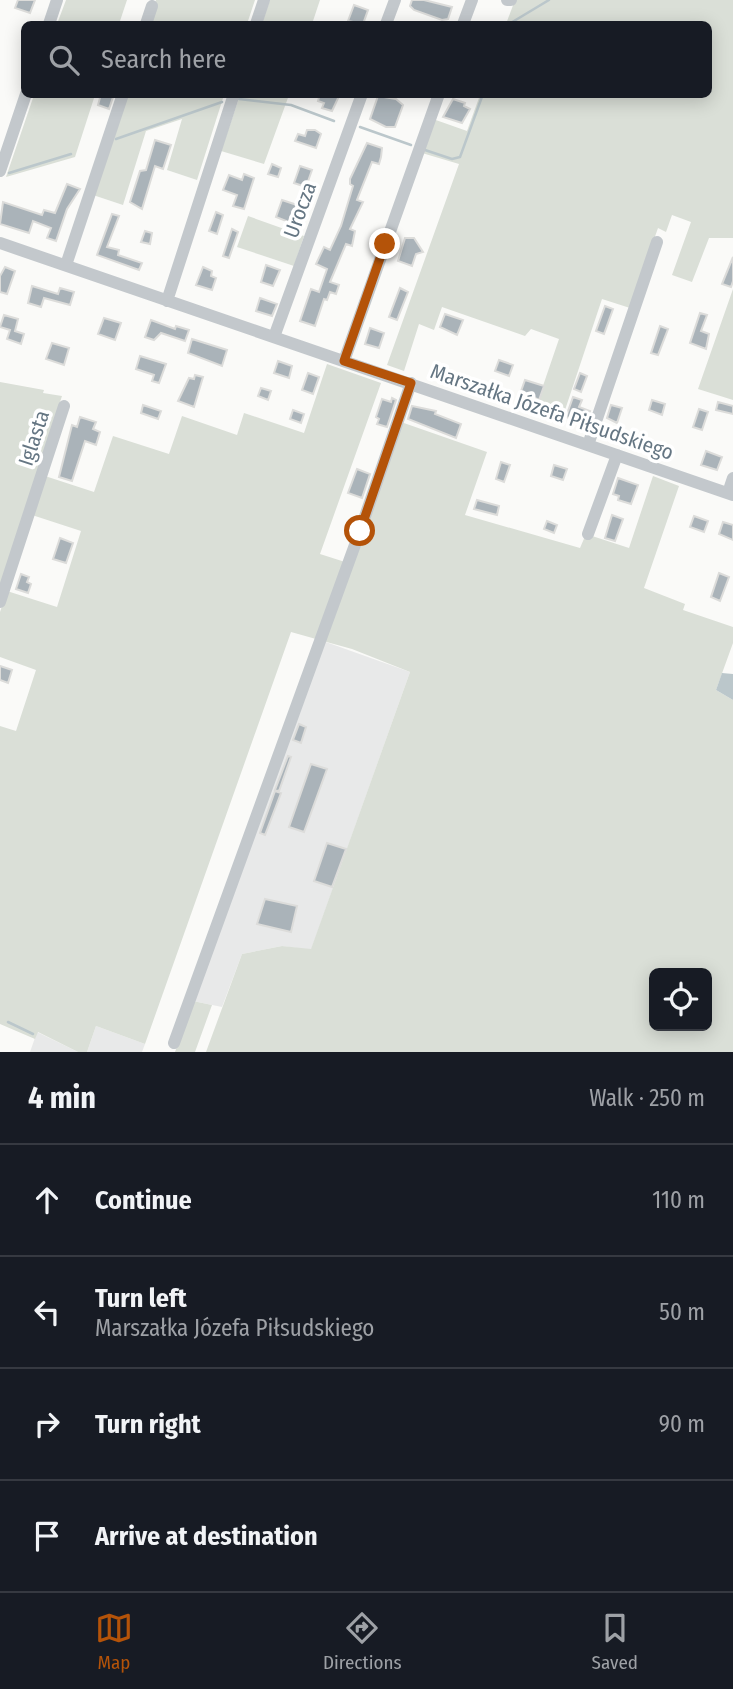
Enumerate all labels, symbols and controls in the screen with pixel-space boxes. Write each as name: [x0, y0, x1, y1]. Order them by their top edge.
search box: [21, 21, 712, 98]
icon: search: [45, 41, 83, 79]
text: Search here: [101, 44, 226, 75]
street label: Urocza: [278, 179, 322, 241]
route end: [369, 228, 400, 259]
street label: Marszałka Józefa Piłsudskiego: [427, 358, 677, 466]
street label: Iglasta: [13, 407, 55, 469]
route start: [344, 515, 375, 546]
map controls: [649, 968, 712, 1031]
button: locate: [649, 968, 712, 1031]
text: 4 min: [28, 1080, 96, 1116]
text: Walk · 250 m: [589, 1084, 705, 1112]
icon: ahead: [28, 1181, 66, 1219]
text: Continue: [95, 1185, 192, 1216]
text: 110 m: [652, 1186, 705, 1214]
text: Turn left: [95, 1283, 187, 1314]
icon: left: [28, 1293, 66, 1331]
text: 50 m: [659, 1298, 705, 1326]
text: Marszałka Józefa Piłsudskiego: [95, 1314, 374, 1342]
icon: right: [28, 1405, 66, 1443]
text: Turn right: [95, 1409, 201, 1440]
text: 90 m: [659, 1410, 705, 1438]
icon: arrive: [28, 1517, 66, 1555]
text: Arrive at destination: [95, 1521, 318, 1552]
tab: Map: [95, 1609, 133, 1674]
tab: Directions: [323, 1609, 402, 1674]
tab: Saved: [592, 1609, 638, 1674]

